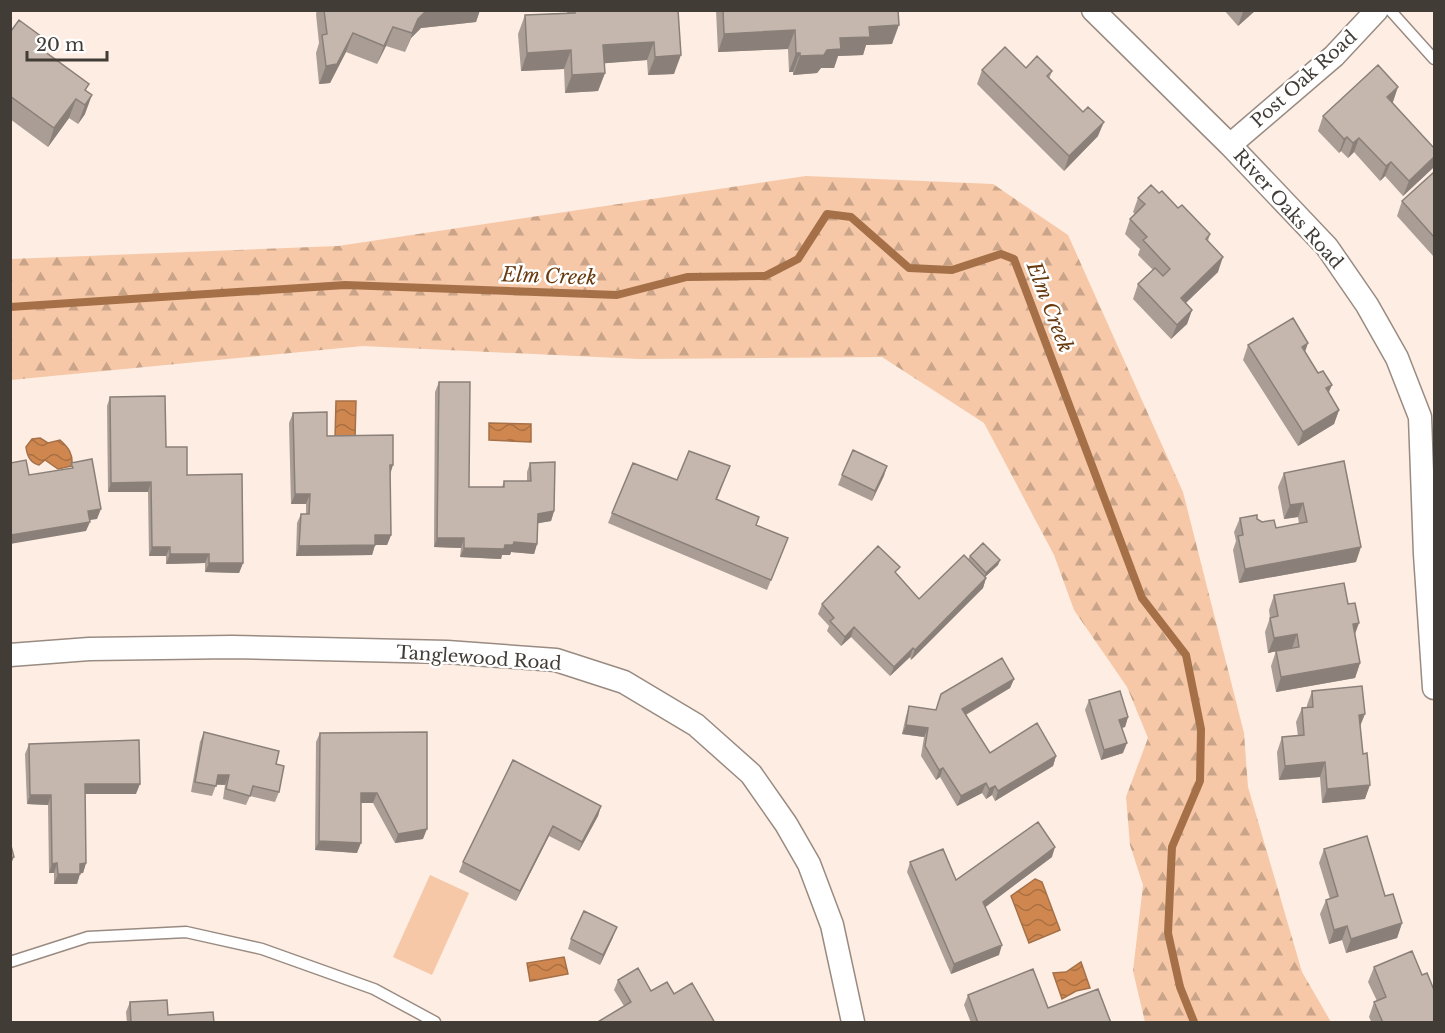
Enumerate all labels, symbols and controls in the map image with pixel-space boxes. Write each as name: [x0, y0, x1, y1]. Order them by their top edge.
scale bar: [27, 24, 106, 62]
street label: Post Oak Road: [1247, 26, 1361, 132]
text: 20 m: [36, 34, 84, 56]
street label: River Oaks Road: [1228, 145, 1348, 273]
water label: Elm Creek: [1021, 257, 1078, 356]
water label: Elm Creek: [500, 262, 597, 290]
street label: Tanglewood Road: [396, 641, 562, 675]

